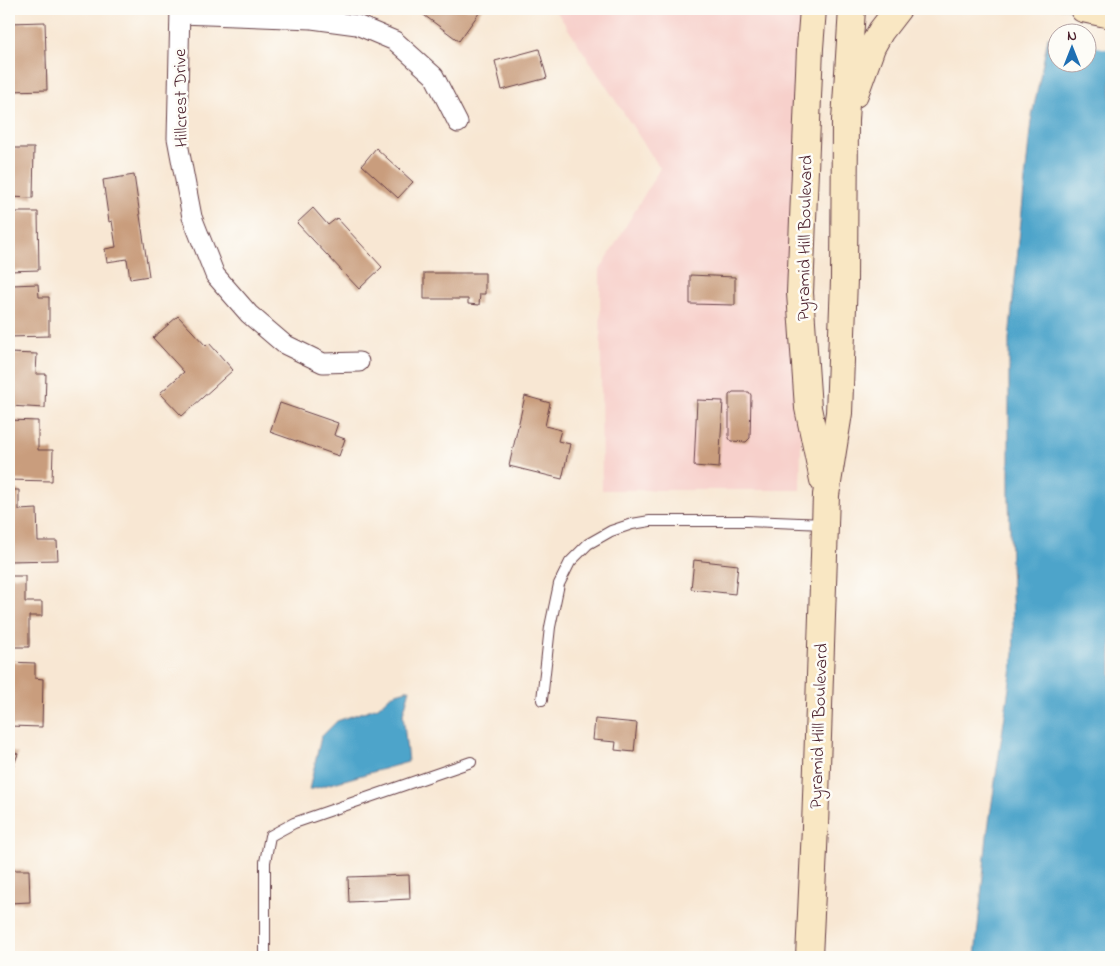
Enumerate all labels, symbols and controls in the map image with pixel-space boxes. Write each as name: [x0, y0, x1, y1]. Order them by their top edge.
north arrow: [1048, 22, 1098, 72]
text: N: [1067, 26, 1077, 47]
street label: Hillcrest Drive: [168, 47, 196, 148]
street label: Pyramid Hill Boulevard: [792, 155, 820, 321]
street label: Pyramid Hill Boulevard: [804, 643, 836, 809]

